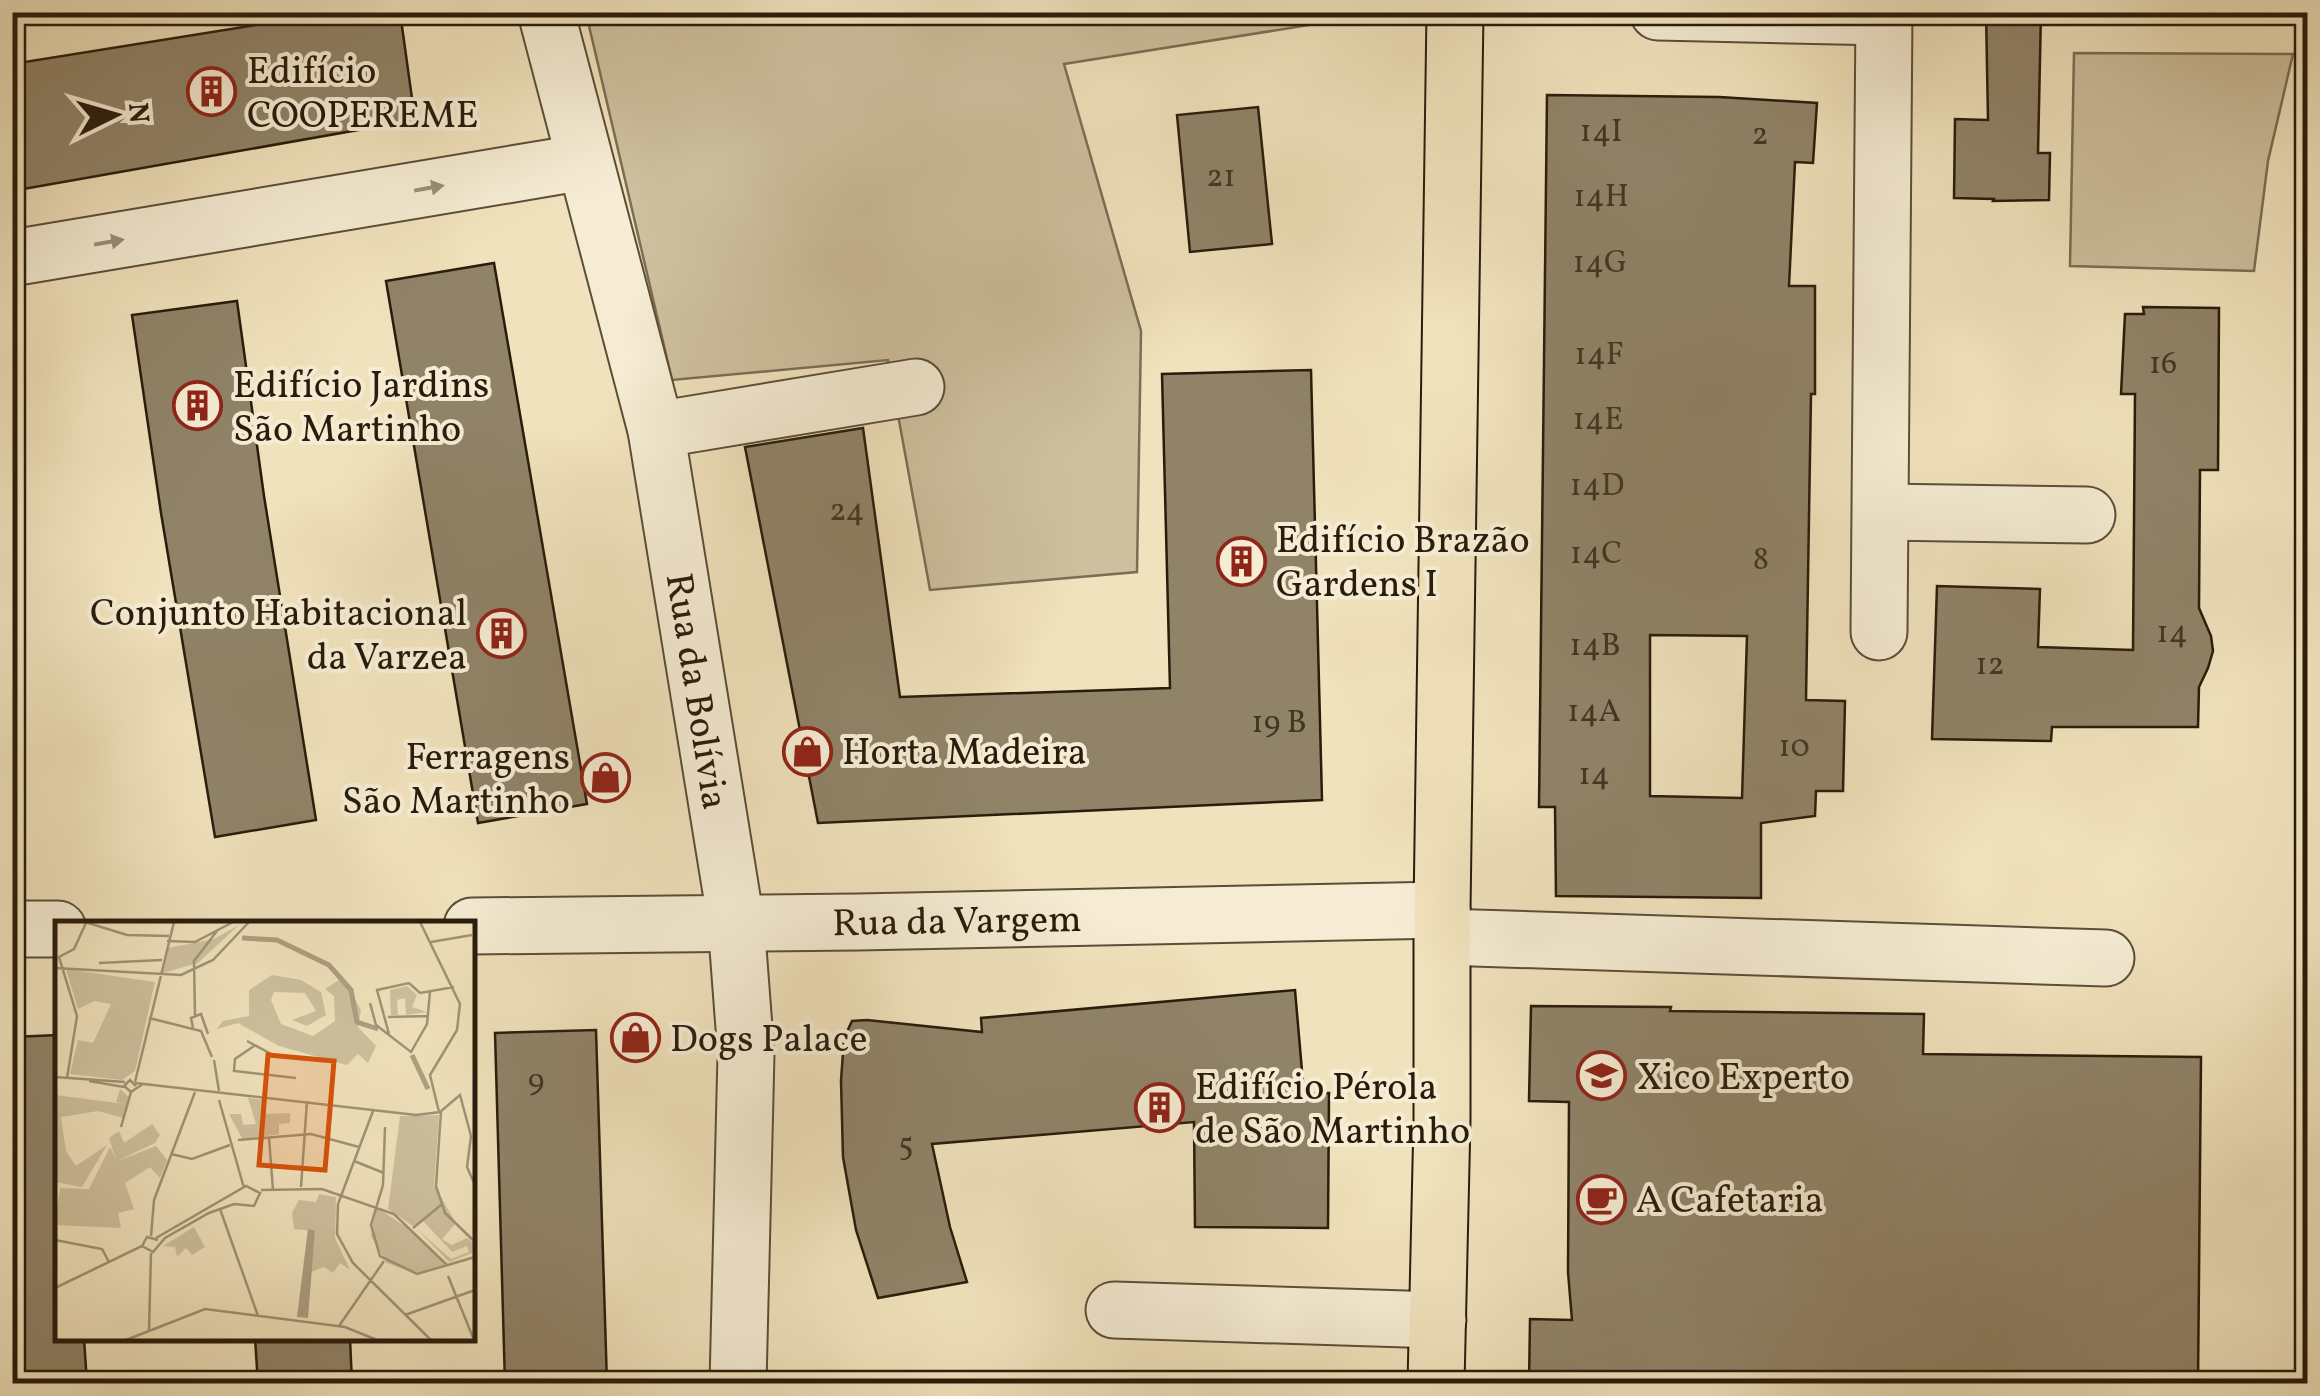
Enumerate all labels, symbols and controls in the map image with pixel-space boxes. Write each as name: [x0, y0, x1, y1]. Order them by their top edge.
place label: Edifício COOPEREME: [247, 47, 479, 144]
north arrow: [65, 65, 165, 165]
building icon: Edifício COOPEREME: [186, 66, 238, 118]
text: N: [117, 101, 158, 125]
house number: 14I: [1580, 111, 1622, 155]
house number: 2: [1751, 114, 1769, 158]
house number: 21: [1206, 156, 1236, 200]
house number: 14H: [1573, 176, 1629, 220]
one-way arrow: [414, 180, 445, 195]
one-way arrow: [93, 234, 125, 249]
house number: 14G: [1573, 242, 1627, 286]
house number: 14F: [1574, 334, 1624, 378]
house number: 16: [2149, 343, 2177, 387]
place label: Edifício Jardins São Martinho: [233, 361, 489, 458]
building icon: Edifício Jardins São Martinho: [172, 380, 224, 432]
house number: 14E: [1573, 399, 1623, 443]
house number: 14D: [1570, 465, 1624, 509]
house number: 24: [829, 490, 865, 534]
place label: Edifício Brazão Gardens I: [1276, 516, 1530, 613]
house number: 14C: [1570, 533, 1622, 577]
building icon: Edifício Brazão Gardens I: [1215, 535, 1267, 587]
house number: 8: [1753, 539, 1769, 583]
street label: Rua da Bolívia: [650, 570, 739, 814]
place label: Conjunto Habitacional da Varzea: [90, 589, 467, 686]
building icon: Conjunto Habitacional da Varzea: [476, 608, 528, 660]
house number: 14: [2156, 612, 2188, 656]
house number: 14B: [1569, 625, 1621, 669]
house number: 12: [1975, 644, 2005, 688]
house number: 14A: [1567, 691, 1621, 735]
house number: 19 B: [1251, 702, 1307, 746]
shop icon: Horta Madeira: [781, 725, 833, 777]
house number: 10: [1778, 726, 1810, 770]
place label: Horta Madeira: [842, 728, 1087, 781]
place label: Ferragens São Martinho: [342, 733, 570, 830]
shop icon: Ferragens São Martinho: [579, 752, 631, 804]
house number: 14: [1578, 754, 1610, 798]
street label: Rua da Vargem: [832, 895, 1082, 952]
inset map: [55, 921, 475, 1341]
shop icon: Dogs Palace: [609, 1012, 661, 1064]
place label: Dogs Palace: [670, 1015, 868, 1068]
school or university icon: Xico Experto: [1576, 1050, 1628, 1102]
place label: Xico Experto: [1637, 1053, 1850, 1106]
house number: 9: [528, 1060, 544, 1104]
place label: Edifício Pérola de São Martinho: [1195, 1063, 1470, 1160]
building icon: Edifício Pérola de São Martinho: [1134, 1082, 1186, 1134]
house number: 5: [898, 1125, 914, 1169]
cafe icon: A Cafetaria: [1575, 1173, 1627, 1225]
place label: A Cafetaria: [1636, 1176, 1824, 1229]

